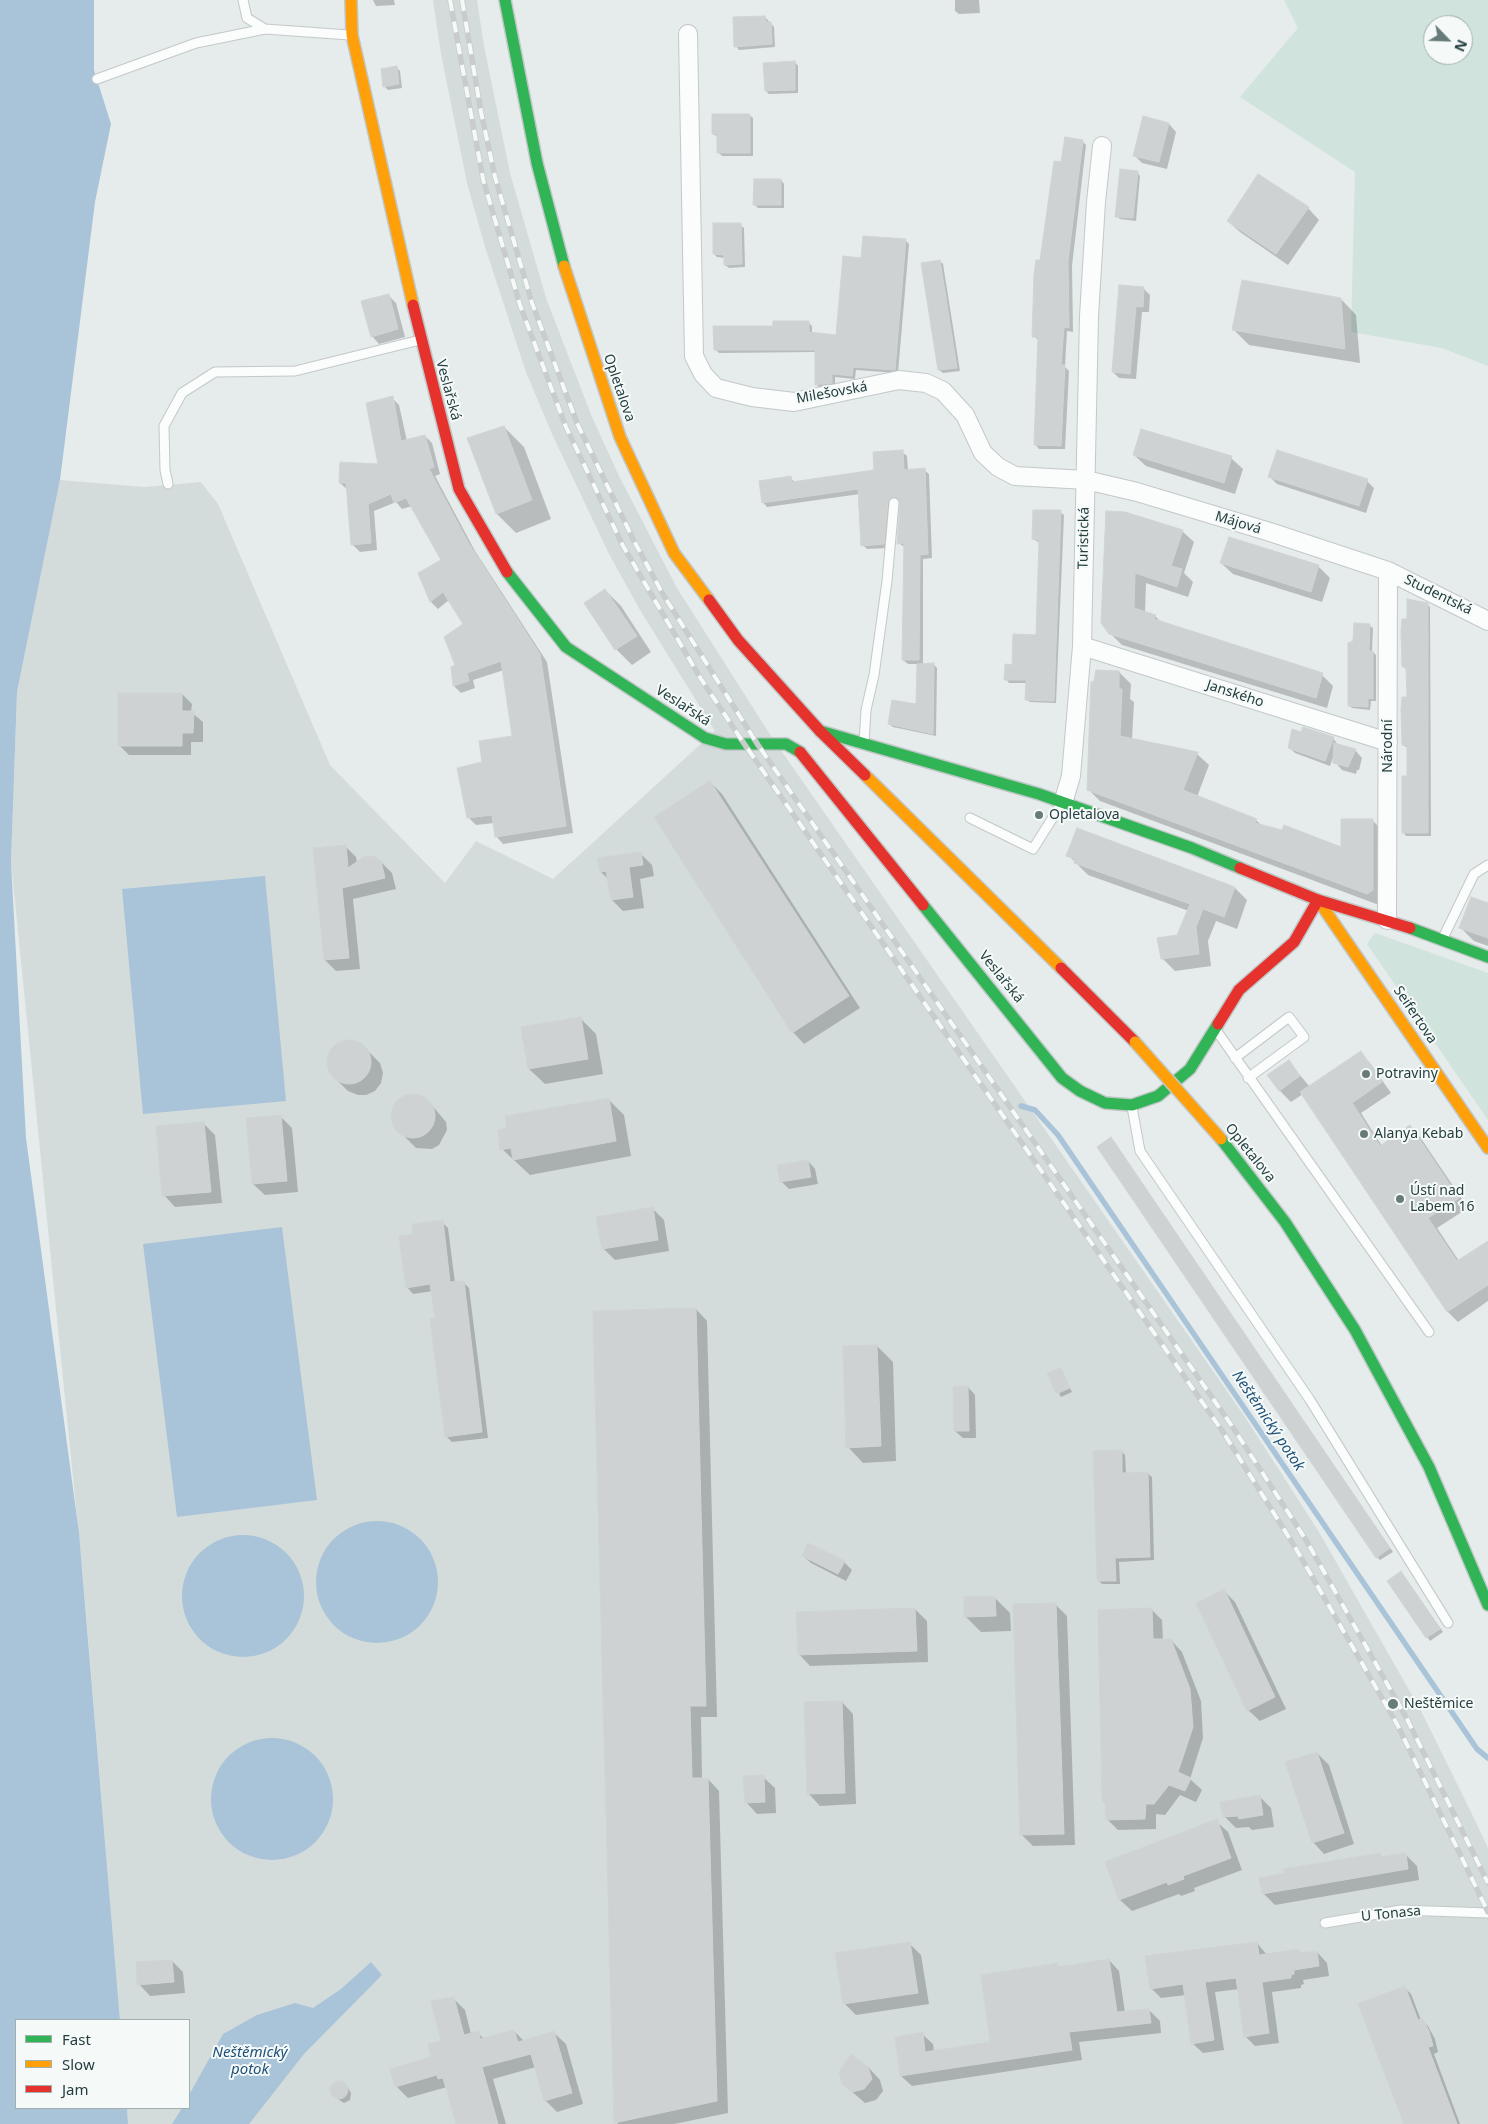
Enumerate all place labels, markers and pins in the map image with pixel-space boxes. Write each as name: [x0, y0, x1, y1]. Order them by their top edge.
place label: Opletalova: [1049, 807, 1120, 823]
marker: Opletalova: [1033, 809, 1045, 821]
place label: Potraviny: [1376, 1066, 1438, 1082]
marker: Potraviny: [1360, 1068, 1372, 1080]
place label: Alanya Kebab: [1374, 1126, 1463, 1142]
marker: Alanya Kebab: [1358, 1128, 1370, 1140]
place label: Ústí nad Labem 16: [1410, 1183, 1474, 1216]
marker: Ústí nad Labem 16: [1394, 1193, 1406, 1205]
place label: Neštěmice: [1404, 1696, 1474, 1712]
marker: Neštěmice: [1386, 1697, 1400, 1711]

